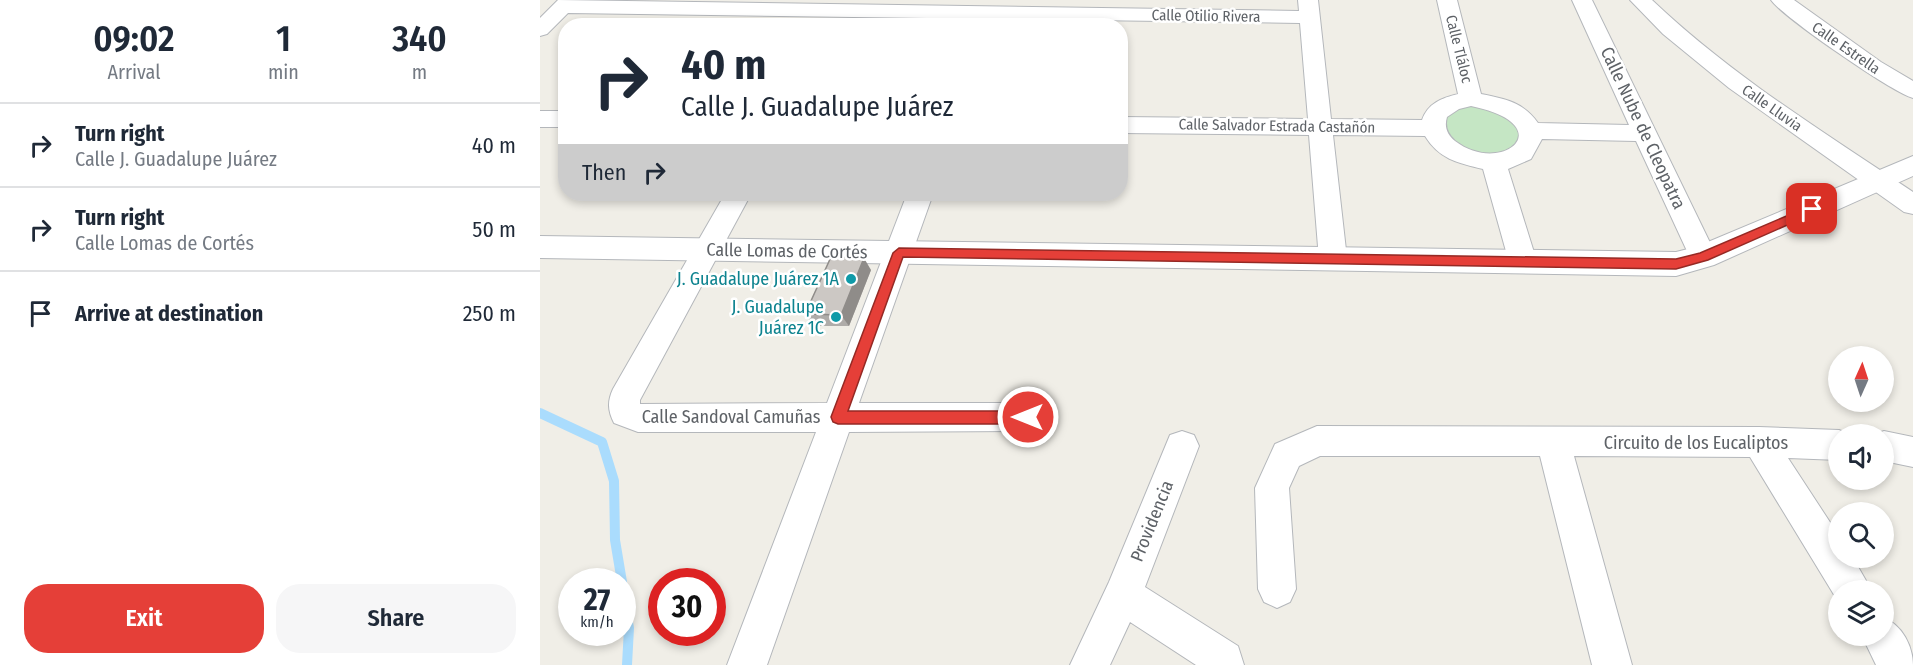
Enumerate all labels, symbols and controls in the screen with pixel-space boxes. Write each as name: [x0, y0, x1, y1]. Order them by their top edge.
street label: Calle Otilio Rivera: [1151, 6, 1261, 26]
street label: Calle Tláloc: [1442, 13, 1476, 85]
text: 09:02: [93, 17, 175, 61]
text: 1: [276, 17, 291, 61]
text: 340: [392, 17, 447, 61]
street label: Calle Estrella: [1808, 18, 1884, 78]
text: 40 m: [681, 40, 766, 90]
icon: right: [582, 42, 660, 120]
street label: Calle Nube de Cleopatra: [1596, 43, 1690, 213]
text: Arrival: [107, 60, 160, 84]
text: min: [268, 60, 299, 84]
text: m: [412, 60, 427, 84]
street label: Calle Lluvia: [1738, 81, 1806, 135]
text: Calle J. Guadalupe Juárez: [681, 91, 953, 123]
street label: Calle Salvador Estrada Castañón: [1179, 115, 1375, 137]
text: Turn right: [75, 120, 164, 147]
icon: right: [24, 129, 57, 162]
text: 40 m: [472, 132, 516, 159]
text: Calle J. Guadalupe Juárez: [75, 147, 277, 171]
icon: right: [638, 156, 671, 189]
text: Then: [582, 159, 626, 186]
pin: [1786, 183, 1837, 234]
icon: arrive: [1795, 192, 1828, 225]
text: Turn right: [75, 204, 164, 231]
icon: right: [24, 213, 57, 246]
text: 50 m: [472, 216, 516, 243]
text: Calle Lomas de Cortés: [75, 231, 254, 255]
street label: Calle Lomas de Cortés: [706, 239, 868, 263]
place label: J. Guadalupe Juárez 1A: [677, 268, 840, 290]
marker: J. Guadalupe Juárez 1A: [844, 272, 858, 286]
place label: J. Guadalupe Juárez 1C: [732, 296, 824, 339]
icon: arrive: [24, 297, 57, 330]
text: Arrive at destination: [75, 300, 263, 327]
text: 250 m: [463, 300, 516, 327]
marker: J. Guadalupe Juárez 1C: [829, 310, 843, 324]
north arrow: [1828, 346, 1894, 412]
map controls: [1828, 346, 1894, 646]
position arrow: [996, 385, 1060, 449]
street label: Calle Sandoval Camuñas: [642, 406, 821, 428]
button: sound: [1828, 424, 1894, 490]
street label: Circuito de los Eucaliptos: [1604, 432, 1789, 454]
street label: Providencia: [1126, 477, 1178, 565]
button: search: [1828, 502, 1894, 568]
speed limit sign: 30: [648, 568, 726, 646]
button: layers: [1828, 580, 1894, 646]
text: 27: [584, 582, 610, 618]
button: Exit: [24, 584, 264, 653]
button: Share: [276, 584, 516, 653]
text: km/h: [580, 613, 614, 631]

